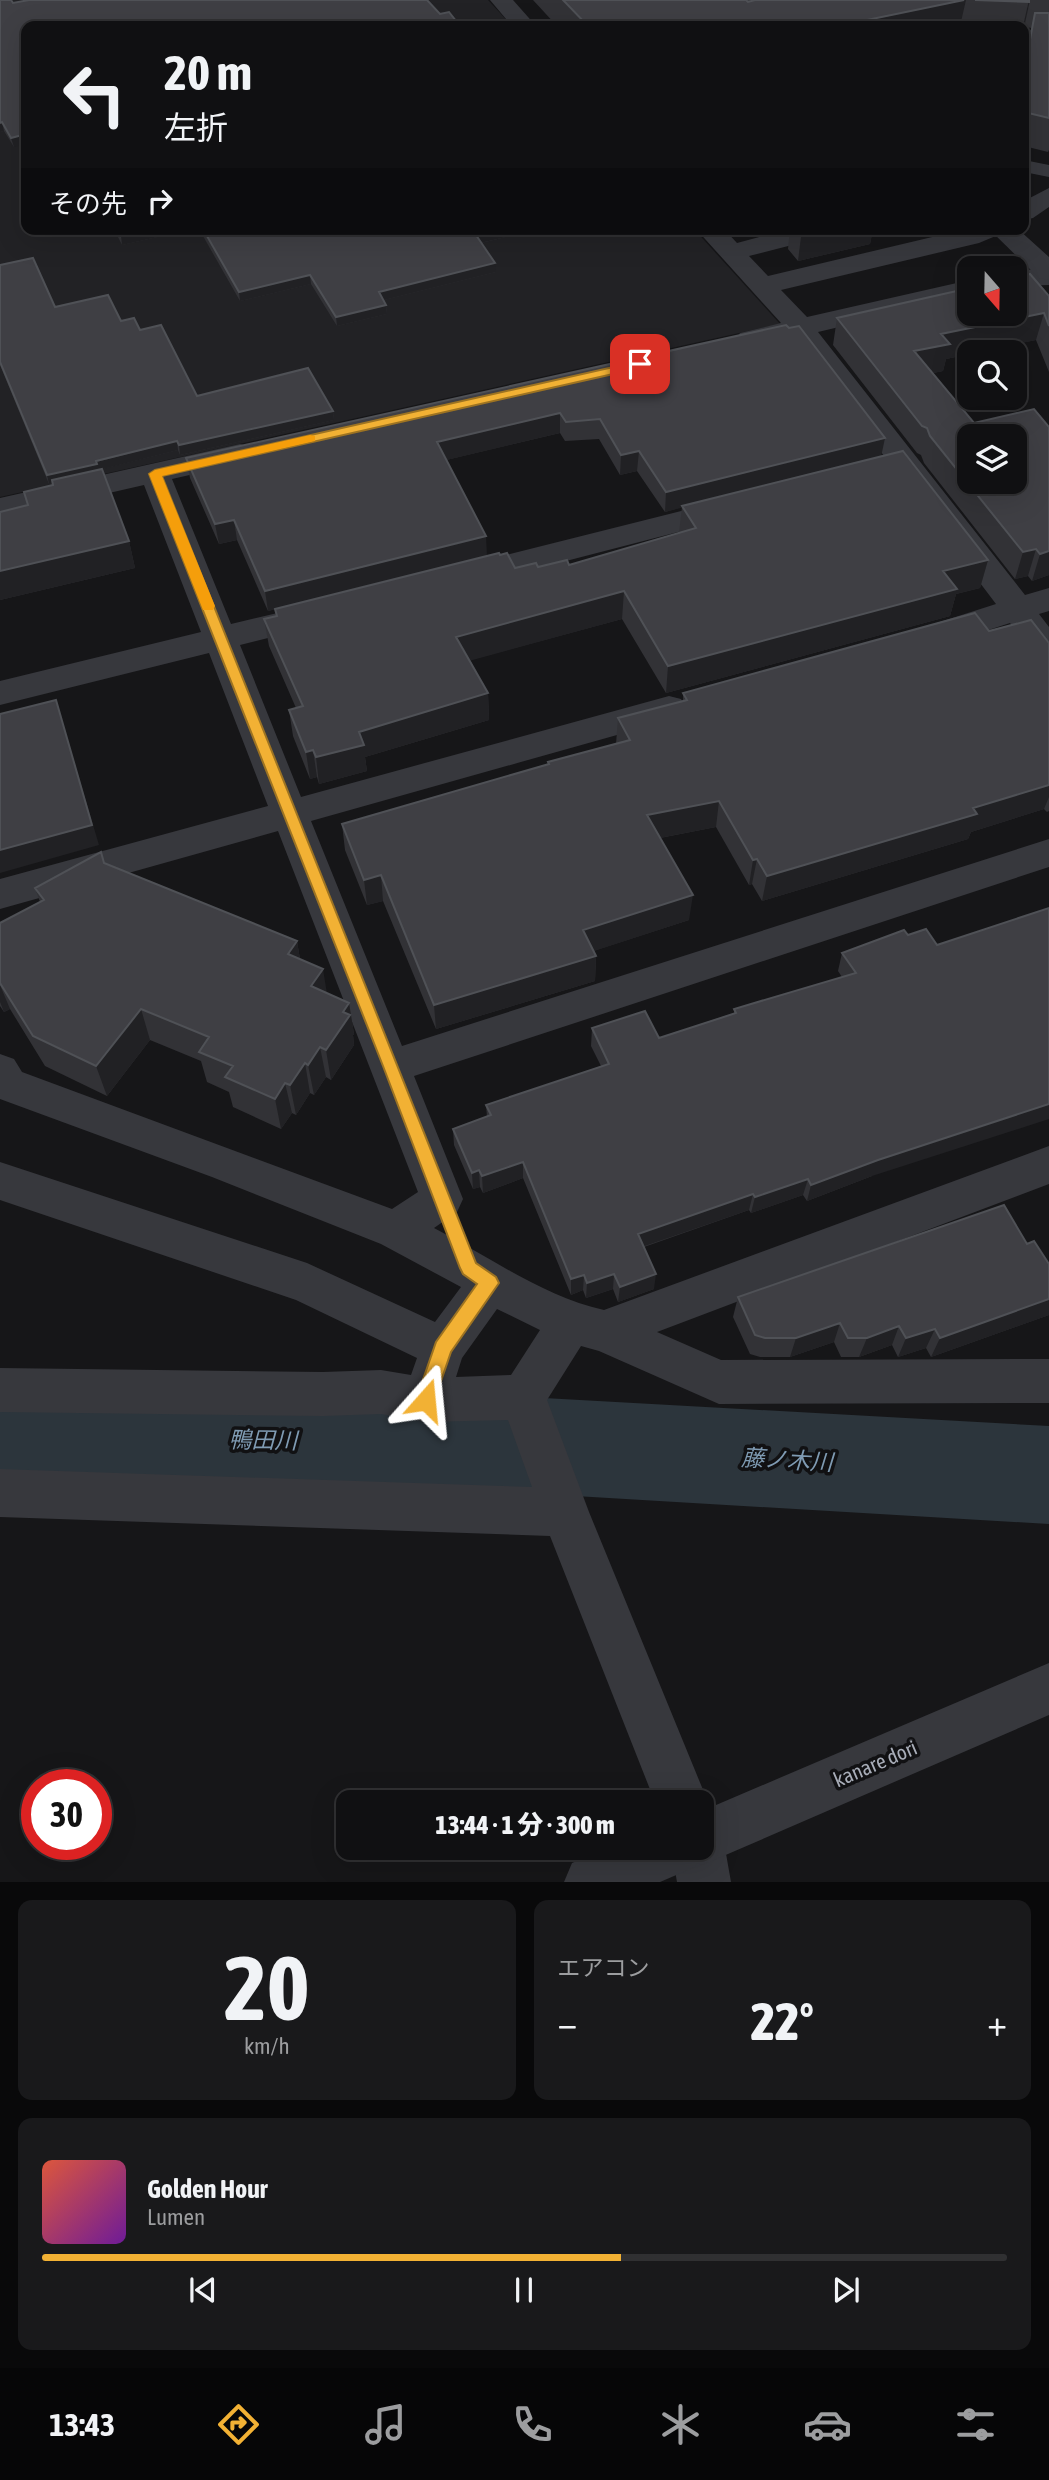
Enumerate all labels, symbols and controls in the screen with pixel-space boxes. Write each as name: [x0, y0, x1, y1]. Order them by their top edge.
text: 20 m: [164, 44, 252, 100]
icon: left: [49, 49, 140, 140]
text: 左折: [164, 109, 228, 146]
icon: right: [141, 182, 179, 220]
text: その先: [49, 189, 127, 219]
north arrow: [957, 256, 1027, 326]
map controls: [957, 256, 1027, 494]
pin: [610, 334, 670, 394]
button: search: [957, 340, 1027, 410]
icon: arrive: [621, 345, 659, 383]
button: layers: [957, 424, 1027, 494]
position arrow: [389, 1363, 463, 1437]
water label: 鴨田川: [228, 1426, 301, 1454]
water label: 藤ノ木川: [740, 1445, 837, 1476]
street label: kanare dori: [830, 1735, 920, 1791]
speed limit sign: 30: [21, 1769, 112, 1860]
text: 13:44 · 1 分 · 300 m: [435, 1810, 615, 1840]
text: 20: [224, 1935, 310, 2039]
text: エアコン: [558, 1955, 650, 1981]
text: 22°: [751, 1991, 814, 2051]
text: −: [558, 2001, 577, 2044]
text: +: [987, 2001, 1007, 2044]
text: km/h: [244, 2033, 290, 2059]
text: Golden Hour: [147, 2174, 267, 2204]
text: Lumen: [147, 2204, 205, 2230]
icon: previous: [184, 2271, 222, 2309]
icon: pause: [505, 2271, 543, 2309]
icon: next: [827, 2271, 865, 2309]
icon: directions: [214, 2400, 263, 2449]
icon: music: [361, 2400, 410, 2449]
icon: phone: [508, 2400, 557, 2449]
icon: climate: [656, 2400, 705, 2449]
icon: car: [803, 2400, 852, 2449]
icon: filters: [951, 2400, 1000, 2449]
text: 13:43: [49, 2406, 115, 2443]

